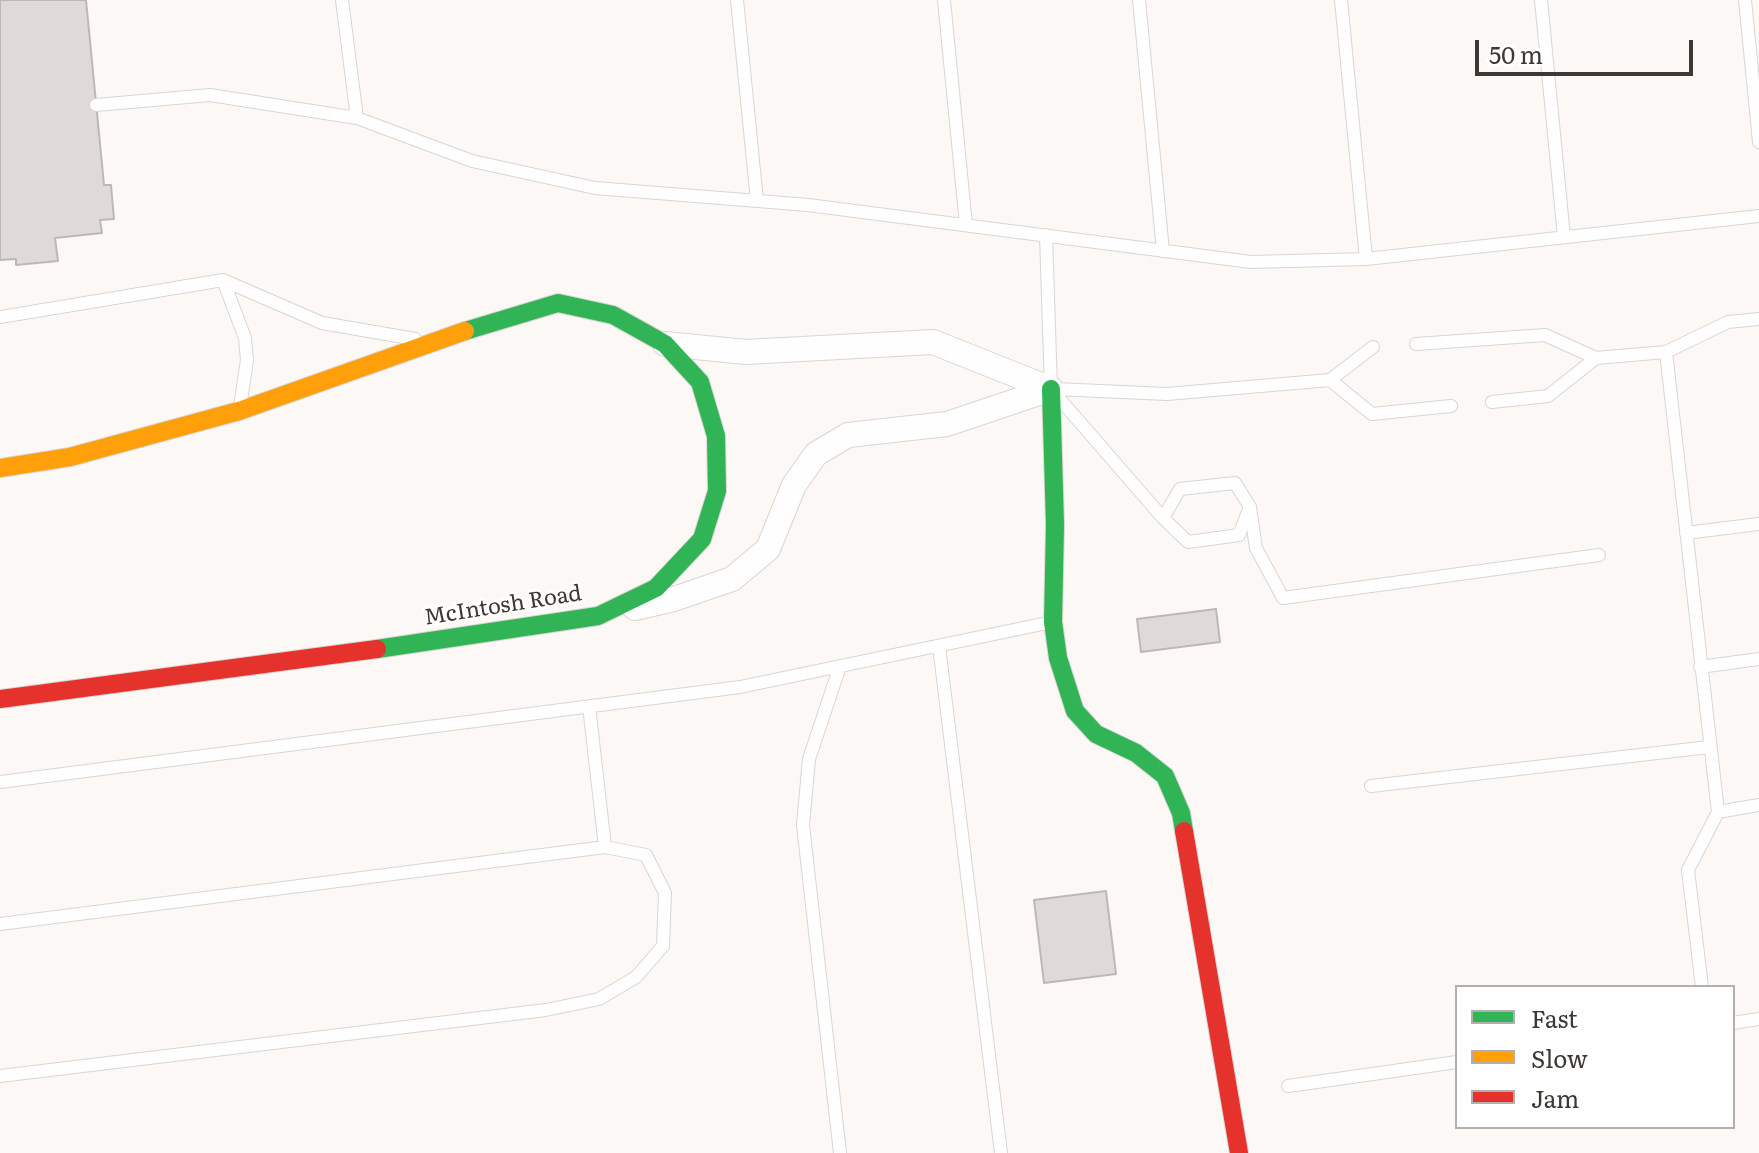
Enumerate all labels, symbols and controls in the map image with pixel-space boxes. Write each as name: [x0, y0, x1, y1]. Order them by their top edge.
scale bar: [1479, 24, 1697, 74]
text: 50 m: [1489, 36, 1543, 71]
street label: McIntosh Road: [422, 581, 584, 631]
legend: [1455, 985, 1735, 1129]
text: Fast: [1531, 1000, 1578, 1035]
text: Slow: [1531, 1040, 1588, 1075]
text: Jam: [1531, 1080, 1579, 1115]

